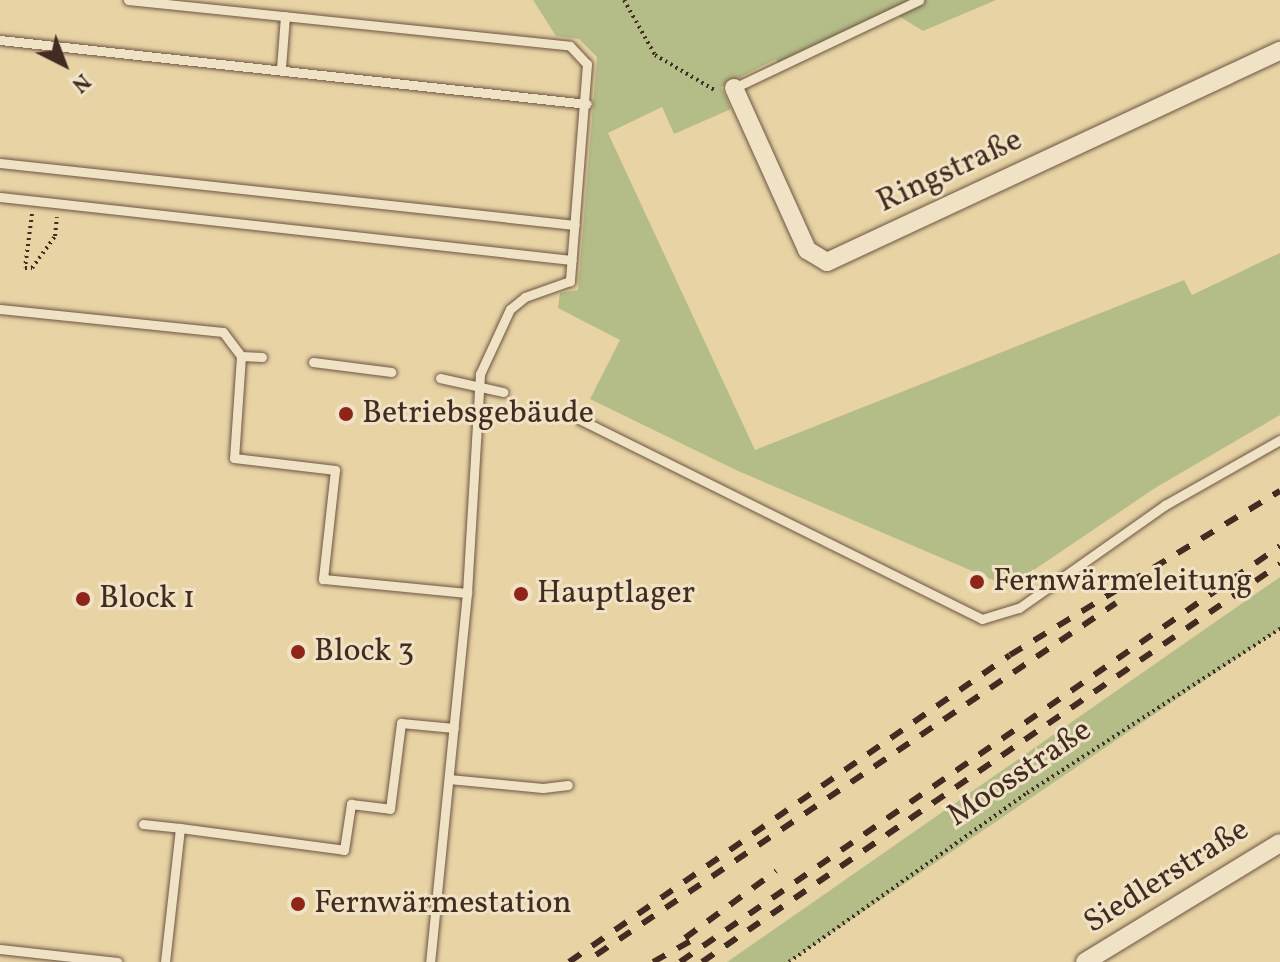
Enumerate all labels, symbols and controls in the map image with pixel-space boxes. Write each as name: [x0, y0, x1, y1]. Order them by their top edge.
north arrow: [24, 24, 104, 104]
text: N: [64, 65, 97, 99]
street label: Ringstraße: [871, 122, 1029, 222]
place label: Betriebsgebäude: [362, 395, 594, 433]
marker: Betriebsgebäude: [337, 405, 355, 423]
place label: Fernwärmeleitung: [993, 563, 1252, 601]
marker: Fernwärmeleitung: [968, 573, 986, 591]
place label: Hauptlager: [537, 575, 695, 613]
place label: Block 1: [99, 580, 195, 618]
marker: Hauptlager: [512, 585, 530, 603]
marker: Block 1: [74, 590, 92, 608]
place label: Block 3: [314, 633, 414, 671]
marker: Block 3: [289, 643, 307, 661]
street label: Moosstraße: [941, 712, 1099, 836]
street label: Siedlerstraße: [1077, 811, 1257, 943]
place label: Fernwärmestation: [314, 885, 572, 923]
marker: Fernwärmestation: [289, 895, 307, 913]

